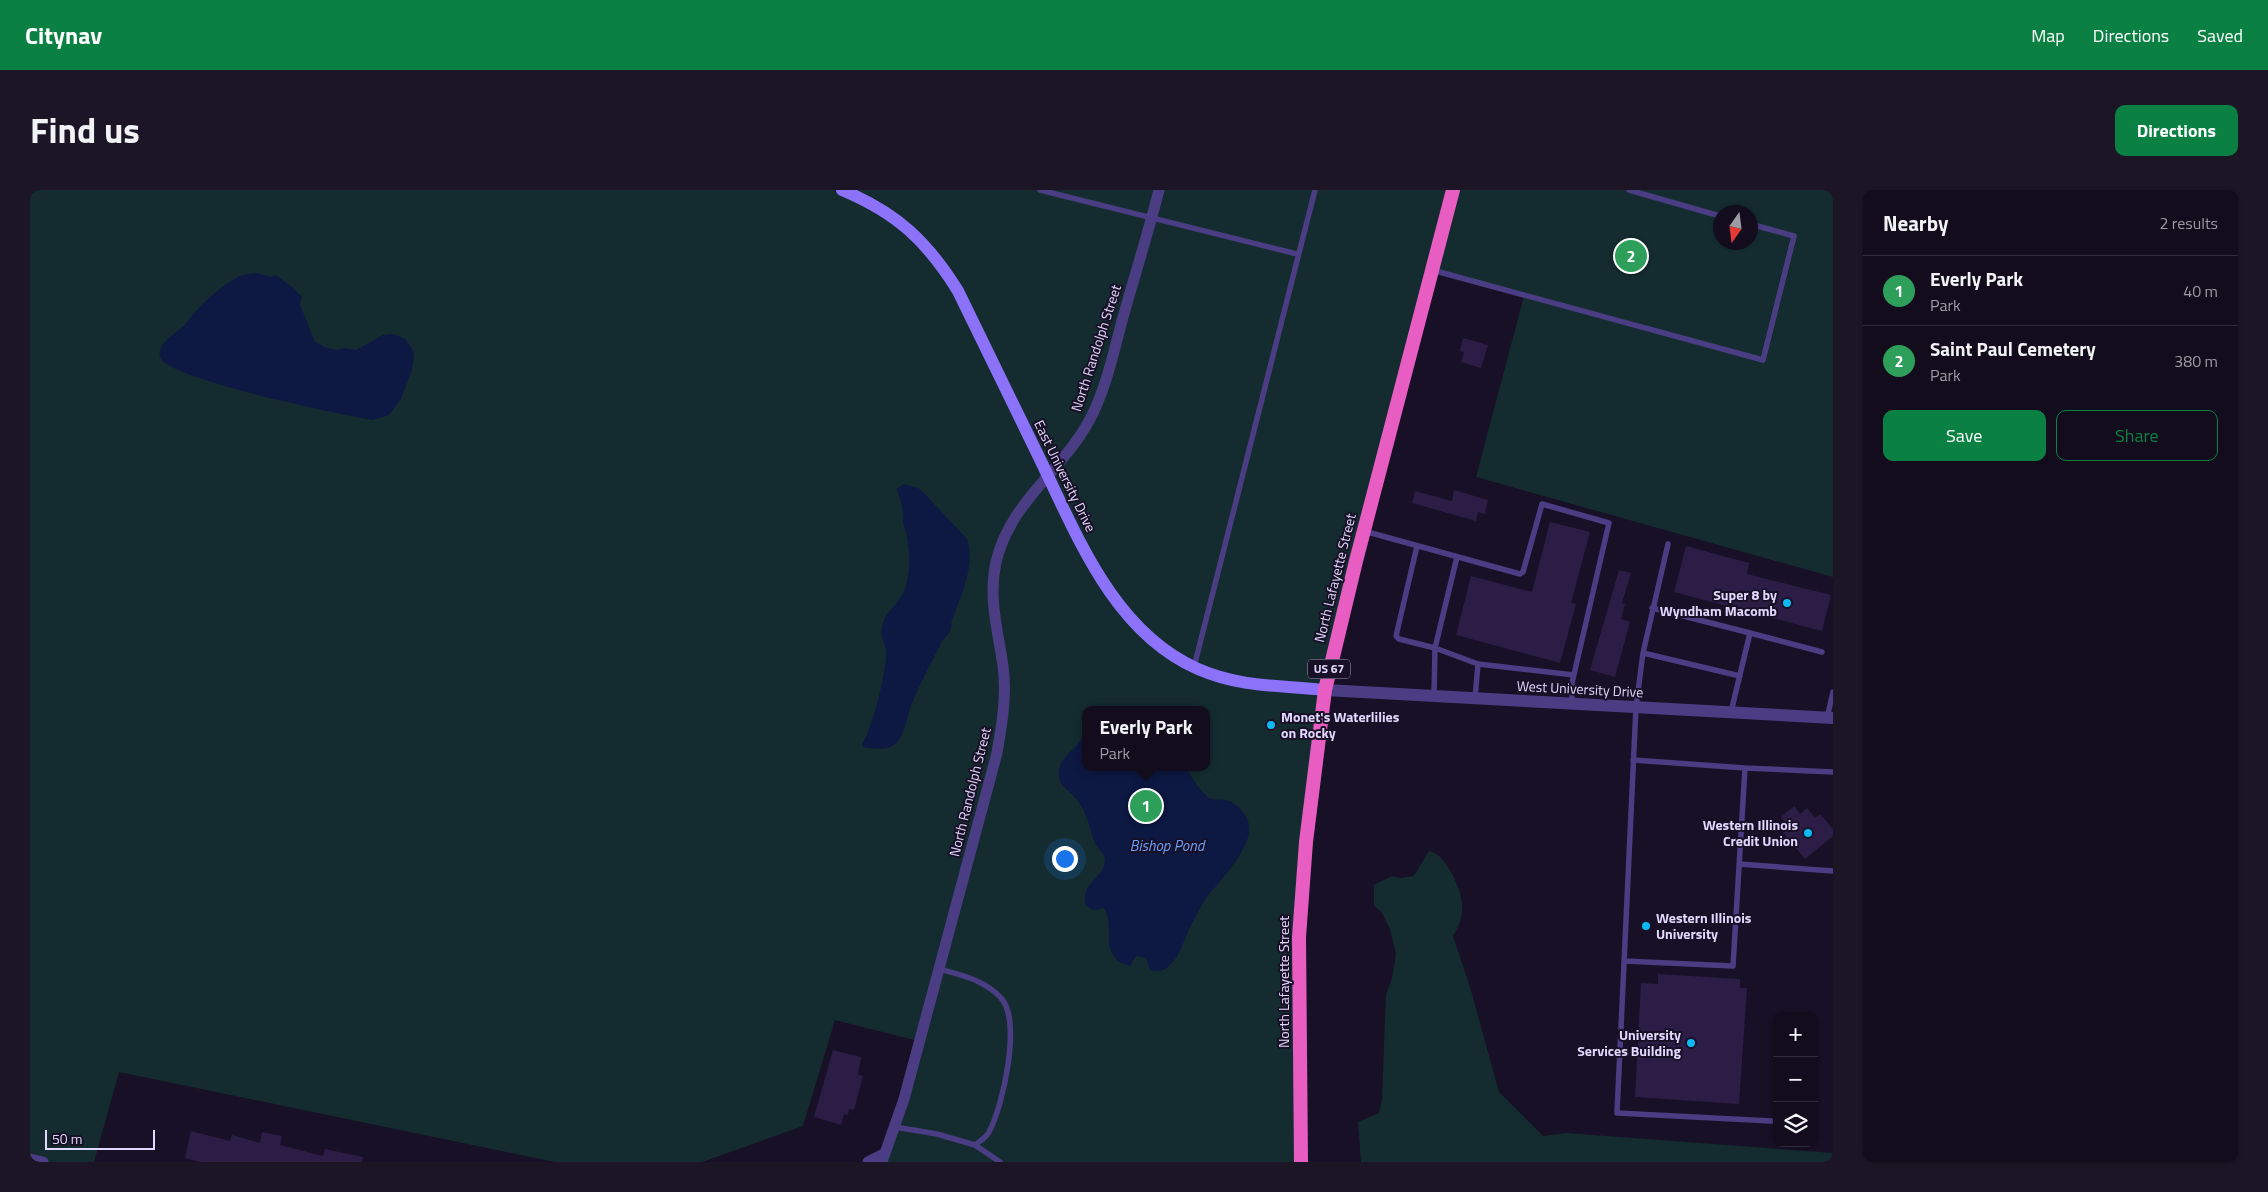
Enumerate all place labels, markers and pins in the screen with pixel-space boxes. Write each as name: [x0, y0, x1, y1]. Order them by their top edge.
pin: 2: [1615, 237, 1647, 275]
place label: Super 8 by Wyndham Macomb: [1660, 584, 1777, 621]
marker: Super 8 by Wyndham Macomb: [1781, 597, 1793, 609]
place label: Monet's Waterlilies on Rocky: [1281, 706, 1400, 743]
marker: Monet's Waterlilies on Rocky: [1265, 719, 1277, 731]
pin: 1: [1130, 787, 1162, 825]
place label: Western Illinois Credit Union: [1703, 814, 1798, 851]
marker: Western Illinois Credit Union: [1802, 827, 1814, 839]
place label: Western Illinois University: [1656, 907, 1752, 944]
marker: Western Illinois University: [1640, 920, 1652, 932]
place label: University Services Building: [1577, 1024, 1682, 1061]
marker: University Services Building: [1685, 1037, 1697, 1049]

